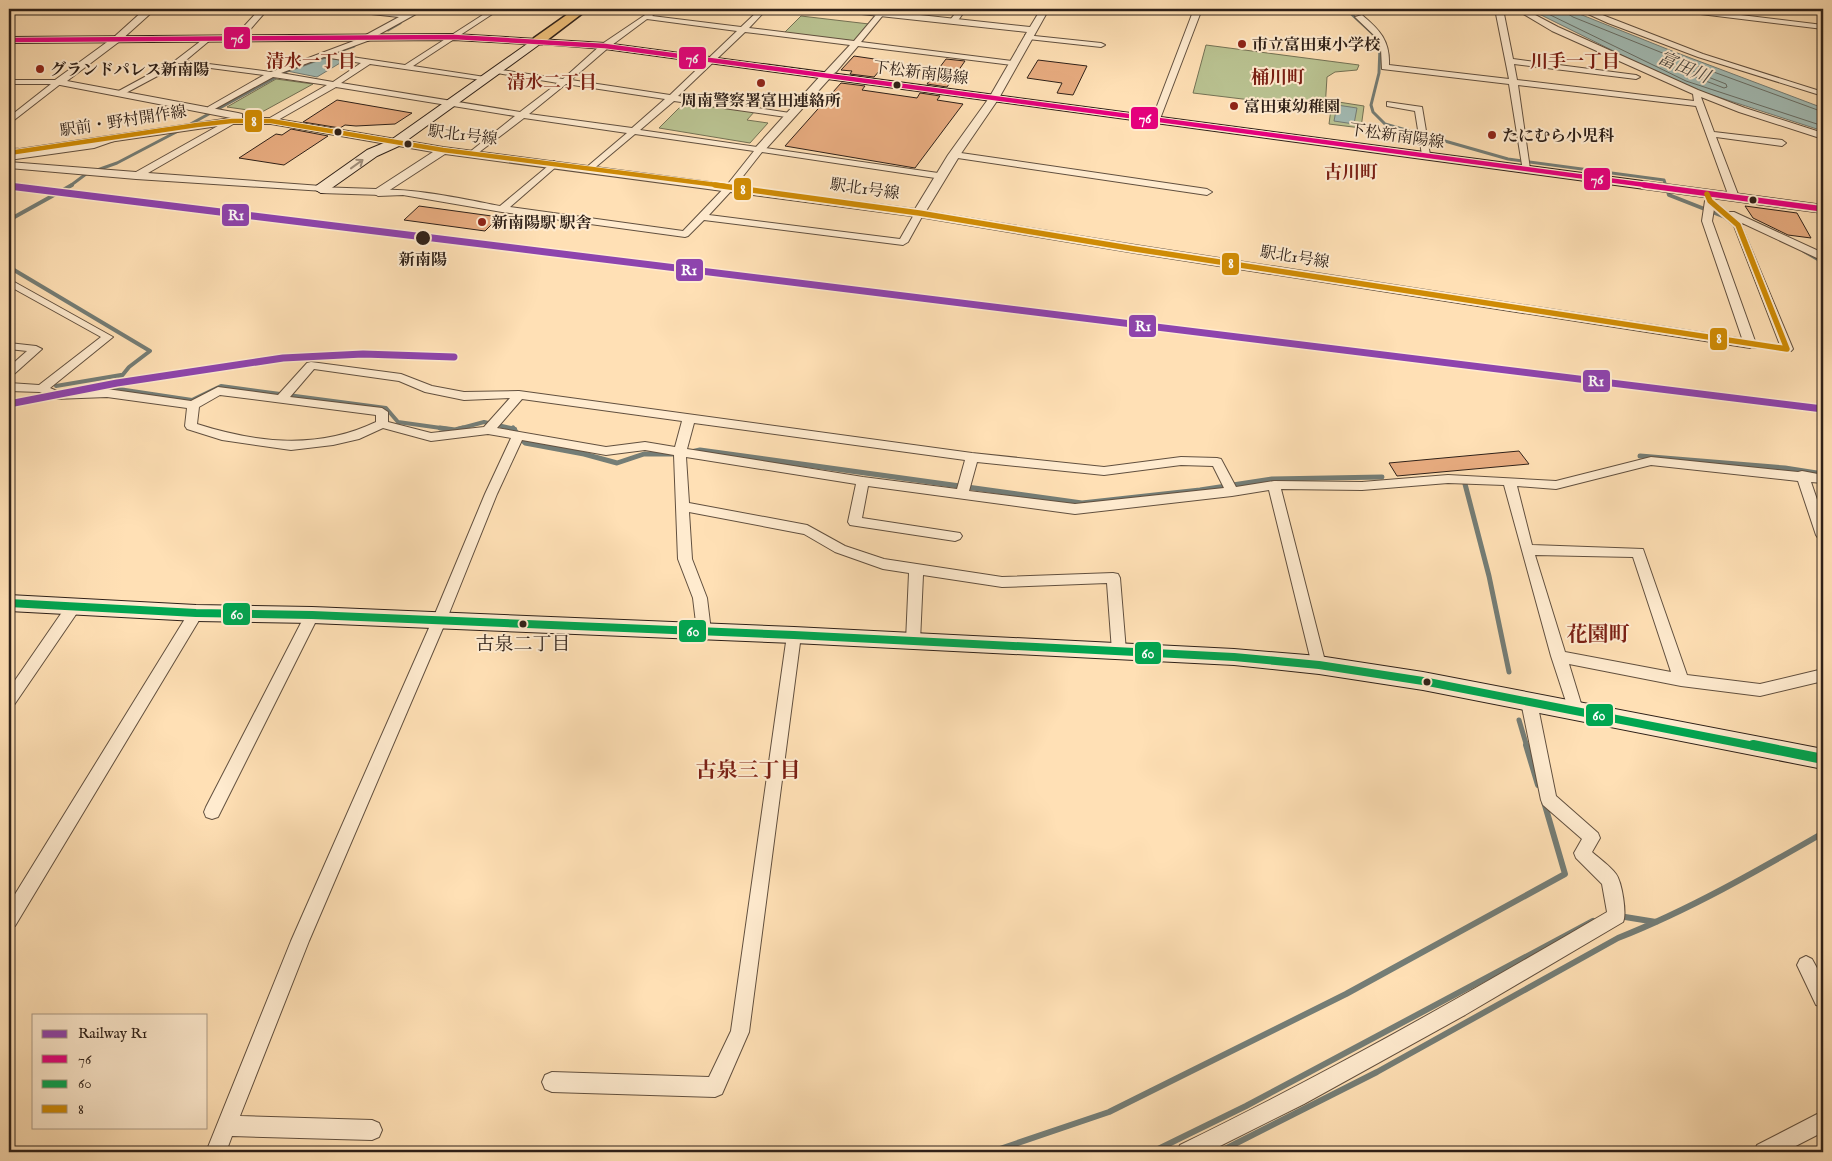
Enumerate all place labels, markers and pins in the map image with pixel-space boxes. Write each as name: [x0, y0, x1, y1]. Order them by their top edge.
place label: 市立富田東小学校: [1252, 36, 1381, 56]
marker: 市立富田東小学校: [1236, 38, 1248, 50]
place label: グランドパレス新南陽: [50, 61, 209, 81]
marker: グランドパレス新南陽: [34, 63, 46, 75]
marker: 周南警察署富田連絡所: [755, 77, 767, 89]
unlabelled marker: [892, 80, 902, 90]
place label: 周南警察署富田連絡所: [681, 92, 841, 112]
place label: 富田東幼稚園: [1244, 98, 1340, 118]
marker: 富田東幼稚園: [1228, 100, 1240, 112]
unlabelled marker: [333, 127, 343, 137]
place label: たにむら小児科: [1502, 127, 1615, 147]
marker: たにむら小児科: [1486, 129, 1498, 141]
unlabelled marker: [403, 139, 413, 149]
unlabelled marker: [1748, 195, 1758, 205]
place label: 新南陽駅 駅舎: [491, 214, 592, 234]
marker: 新南陽駅 駅舎: [476, 216, 488, 228]
marker: 新南陽: [414, 229, 432, 247]
place label: 新南陽: [398, 251, 447, 271]
marker: 古泉二丁目: [518, 619, 528, 629]
place label: 古泉二丁目: [475, 633, 571, 657]
unlabelled marker: [1422, 677, 1432, 687]

